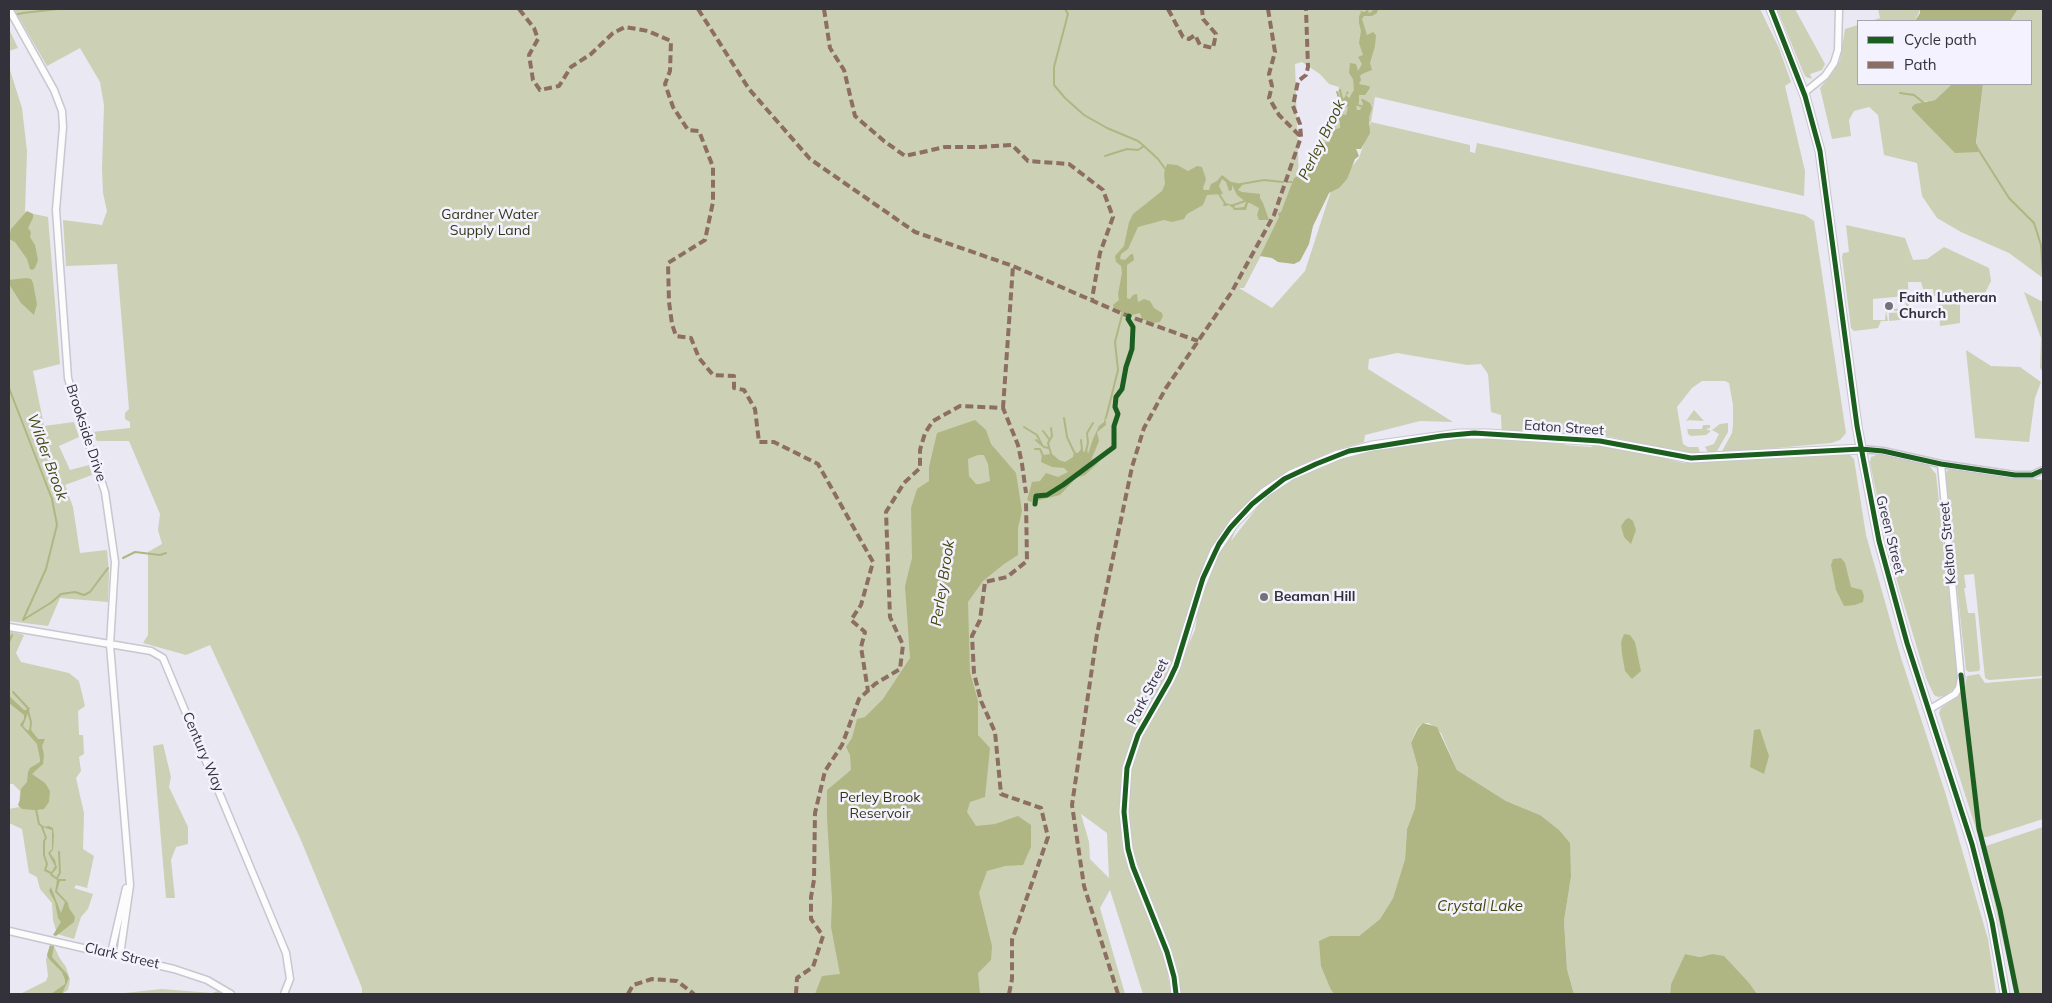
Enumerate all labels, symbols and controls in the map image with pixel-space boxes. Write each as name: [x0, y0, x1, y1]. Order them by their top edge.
legend: [1857, 20, 2032, 85]
text: Cycle path: [1904, 30, 1977, 49]
text: Path: [1904, 55, 1936, 74]
water label: Perley Brook: [1295, 97, 1349, 183]
park label: Gardner Water Supply Land: [441, 207, 539, 240]
place label: Faith Lutheran Church: [1899, 290, 1997, 322]
marker: Faith Lutheran Church: [1883, 300, 1895, 312]
street label: Brookside Drive: [62, 382, 110, 484]
water label: Wilder Brook: [23, 411, 71, 503]
street label: Eaton Street: [1524, 417, 1604, 439]
street label: Green Street: [1872, 494, 1908, 576]
street label: Kelton Street: [1936, 501, 1960, 585]
water label: Perley Brook: [927, 539, 959, 627]
place label: Beaman Hill: [1274, 589, 1355, 605]
marker: Beaman Hill: [1258, 591, 1270, 603]
street label: Park Street: [1124, 656, 1172, 728]
street label: Century Way: [179, 710, 227, 794]
park label: Perley Brook Reservoir: [839, 790, 921, 822]
water label: Crystal Lake: [1437, 897, 1523, 915]
street label: Clark Street: [83, 939, 161, 973]

